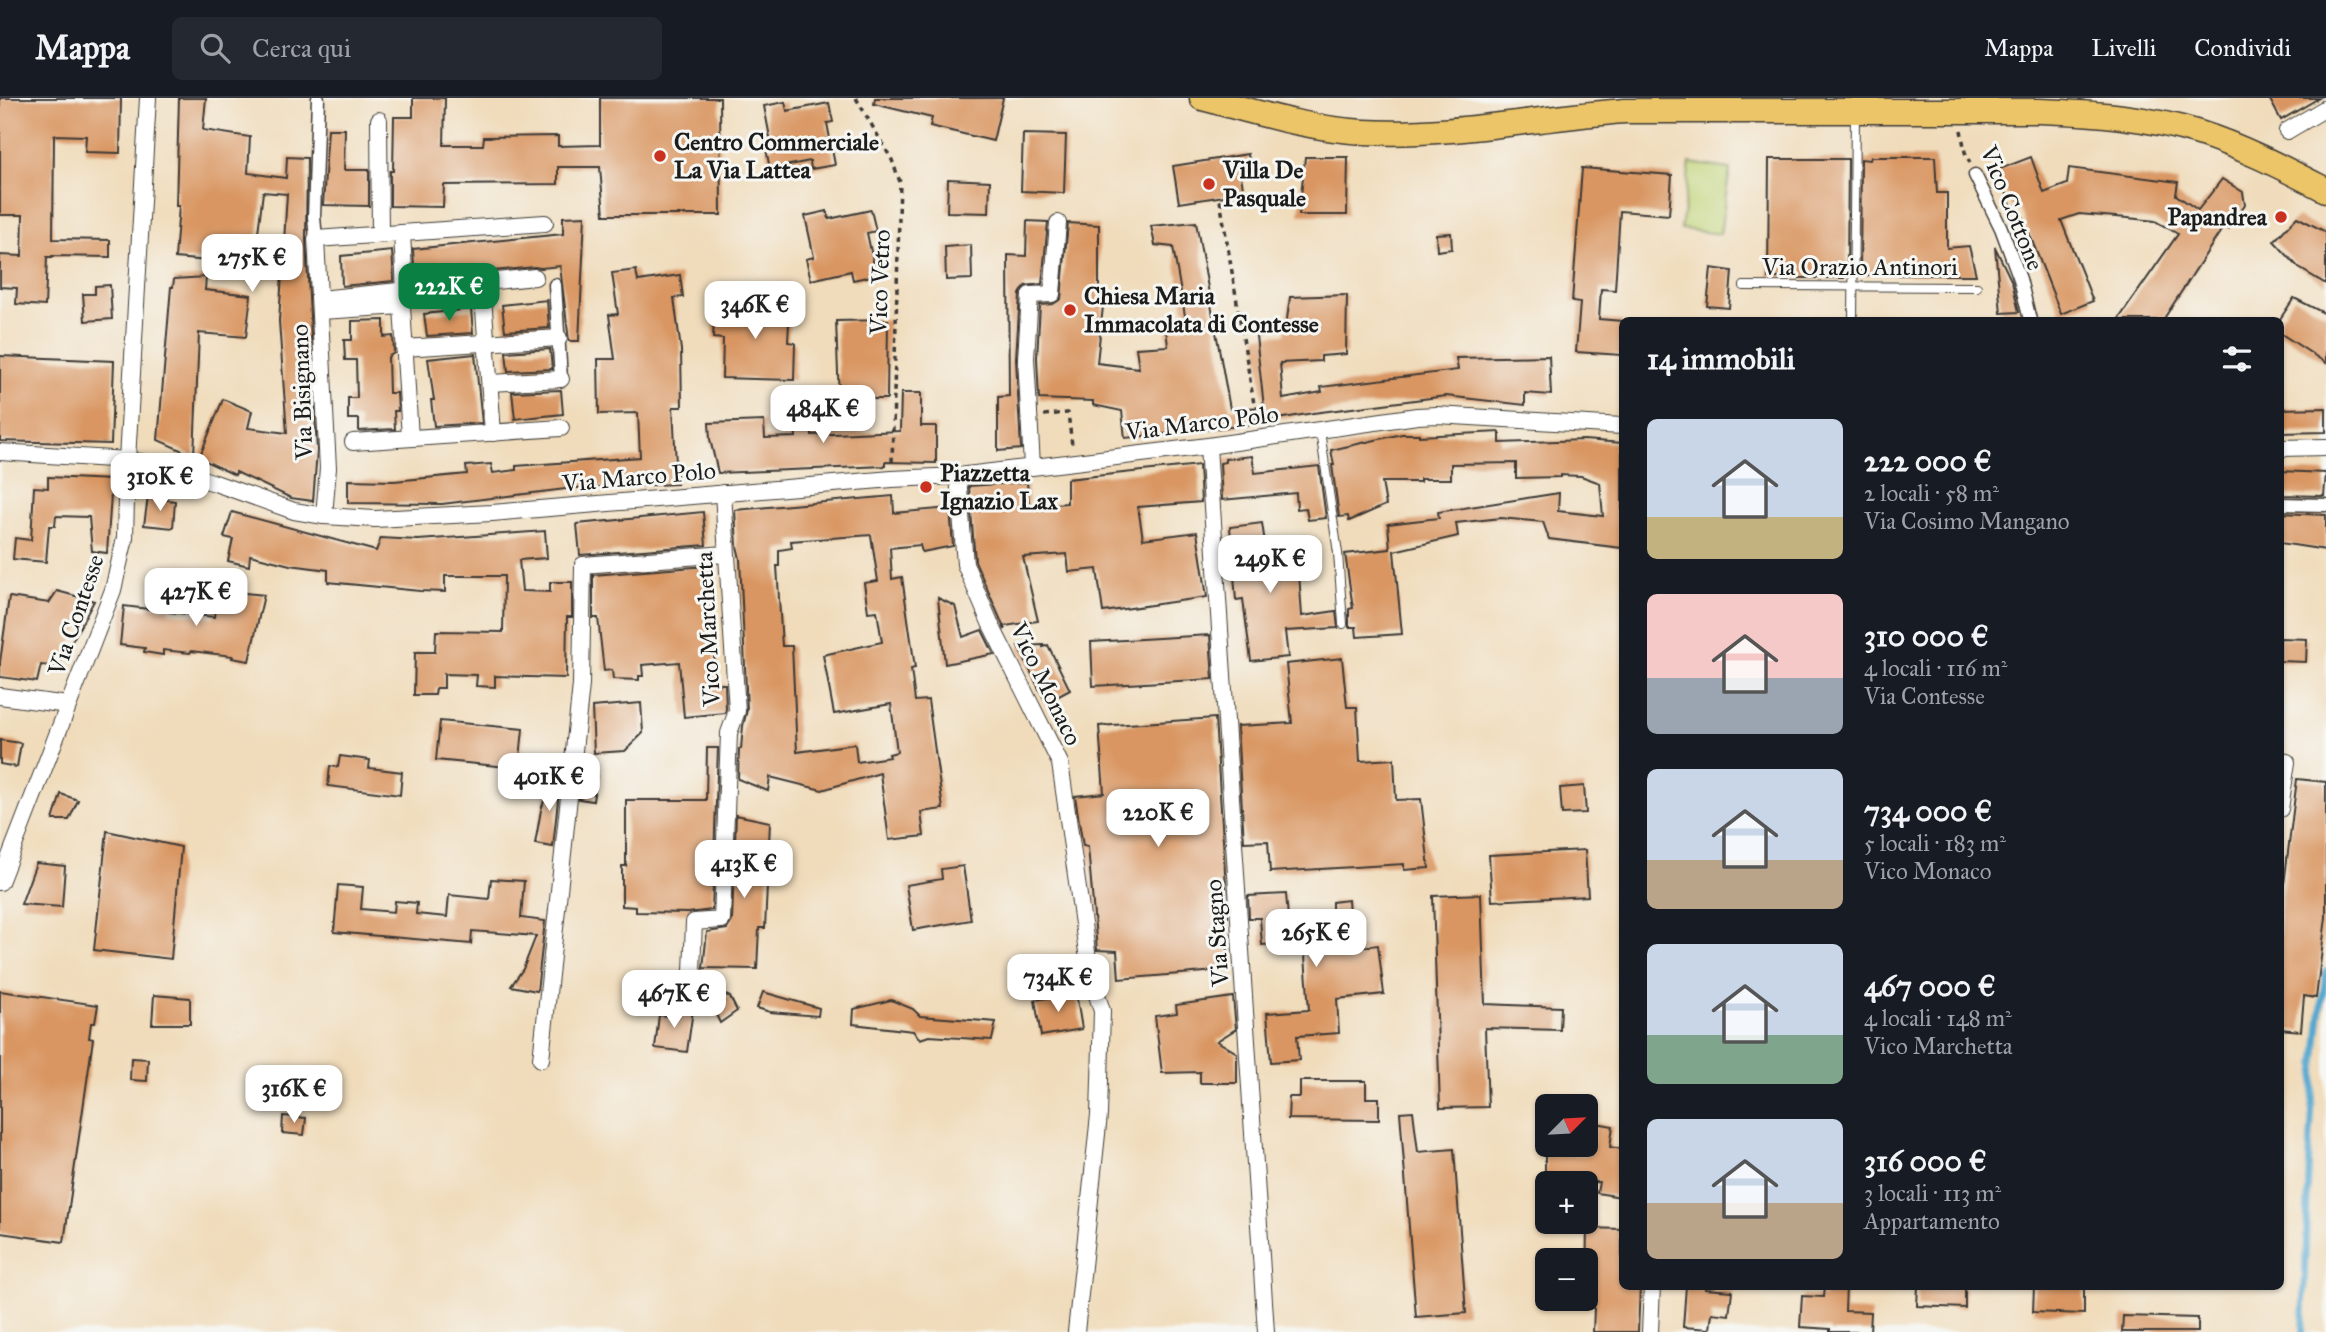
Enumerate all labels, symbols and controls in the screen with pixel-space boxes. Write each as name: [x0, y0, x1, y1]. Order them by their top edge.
search box: [172, 17, 662, 80]
text: Mappa: [35, 28, 130, 68]
icon: search: [196, 29, 234, 67]
text: Cerca qui: [252, 32, 351, 64]
text: Mappa: [1984, 33, 2053, 63]
text: Livelli: [2091, 33, 2156, 63]
text: Condividi: [2194, 33, 2291, 63]
place label: Centro Commerciale La Via Lattea: [674, 127, 879, 185]
street label: Vico Cottone: [1973, 140, 2051, 275]
marker: Centro Commerciale La Via Lattea: [652, 148, 668, 164]
place label: Villa De Pasquale: [1222, 155, 1306, 213]
marker: Villa De Pasquale: [1201, 176, 1217, 192]
place label: Papandrea: [2167, 202, 2268, 232]
marker: Papandrea: [2273, 209, 2289, 225]
street label: Vico Vetro: [863, 229, 897, 336]
pin: 275K €: [195, 234, 309, 294]
text: 275K €: [218, 243, 286, 271]
street label: Via Orazio Antinori: [1761, 252, 1958, 282]
pin: 222K €: [392, 264, 506, 323]
text: 222K €: [414, 272, 484, 300]
place label: Chiesa Maria Immacolata di Contesse: [1084, 281, 1319, 339]
pin: 346K €: [698, 282, 812, 341]
text: 346K €: [720, 290, 790, 318]
marker: Chiesa Maria Immacolata di Contesse: [1062, 302, 1078, 318]
street label: Via Bisignano: [285, 324, 319, 461]
icon: filters: [2218, 340, 2256, 378]
text: 14 immobili: [1647, 341, 1795, 377]
pin: 484K €: [766, 386, 880, 445]
text: 484K €: [786, 394, 860, 422]
street label: Via Marco Polo: [1123, 399, 1280, 447]
text: 222 000 €: [1864, 443, 1992, 479]
icon: home: [1703, 447, 1787, 531]
pin: 310K €: [103, 454, 217, 513]
street label: Via Marco Polo: [560, 455, 717, 499]
place label: Piazzetta Ignazio Lax: [940, 458, 1058, 516]
text: 310K €: [127, 462, 193, 490]
marker: Piazzetta Ignazio Lax: [918, 479, 934, 495]
text: 2 locali · 58 m²: [1864, 479, 1999, 507]
text: Via Cosimo Mangano: [1864, 507, 2070, 535]
pin: 249K €: [1213, 536, 1327, 595]
text: 249K €: [1234, 544, 1306, 572]
street label: Vico Marchetta: [689, 550, 727, 708]
street label: Via Contesse: [41, 551, 111, 680]
pin: 427K €: [139, 568, 253, 628]
text: 427K €: [160, 577, 232, 605]
street label: Vico Monaco: [1003, 617, 1089, 750]
text: 310 000 €: [1864, 618, 1989, 654]
icon: home: [1703, 622, 1787, 706]
text: 4 locali · 116 m²: [1864, 654, 2007, 682]
text: Via Contesse: [1864, 682, 1985, 710]
pin: 401K €: [492, 754, 606, 813]
text: 401K €: [514, 762, 584, 790]
pin: 220K €: [1101, 790, 1215, 849]
text: 734 000 €: [1864, 793, 1992, 829]
icon: home: [1703, 797, 1787, 881]
text: 220K €: [1122, 798, 1194, 826]
text: 5 locali · 183 m²: [1864, 829, 2006, 857]
pin: 413K €: [687, 840, 801, 900]
text: 413K €: [711, 849, 777, 877]
text: Vico Monaco: [1864, 857, 1991, 885]
street label: Via Stagno: [1198, 878, 1236, 989]
pin: 265K €: [1259, 910, 1373, 969]
text: 265K €: [1281, 918, 1351, 946]
pin: 734K €: [1001, 954, 1115, 1014]
text: 734K €: [1023, 963, 1093, 991]
text: 467 000 €: [1864, 968, 1996, 1004]
pin: 467K €: [617, 970, 731, 1030]
icon: home: [1703, 972, 1787, 1056]
text: 467K €: [638, 979, 710, 1007]
text: 4 locali · 148 m²: [1864, 1004, 2012, 1032]
text: Vico Marchetta: [1864, 1032, 2013, 1060]
pin: 316K €: [237, 1066, 351, 1125]
text: 316K €: [261, 1074, 327, 1102]
north arrow: [1535, 1094, 1598, 1157]
map controls: [1535, 1094, 1598, 1311]
text: 316 000 €: [1864, 1143, 1987, 1179]
icon: home: [1703, 1147, 1787, 1231]
button: +: [1535, 1171, 1598, 1234]
text: 3 locali · 113 m²: [1864, 1179, 2001, 1207]
text: Appartamento: [1864, 1207, 2000, 1235]
button: −: [1535, 1248, 1598, 1311]

